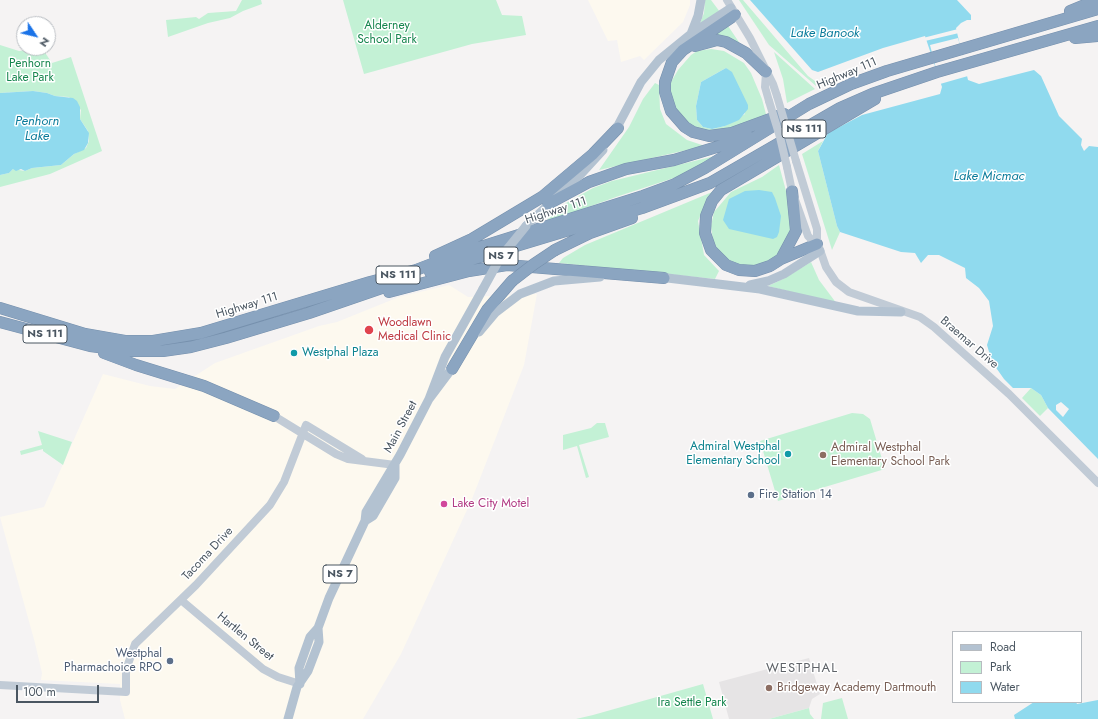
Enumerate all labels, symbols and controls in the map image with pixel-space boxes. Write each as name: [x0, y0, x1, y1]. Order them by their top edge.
north arrow: [16, 16, 56, 56]
park label: Alderney School Park: [357, 19, 417, 47]
water label: Lake Banook: [791, 26, 859, 42]
text: N: [36, 34, 54, 50]
street label: Highway 111: [815, 55, 879, 93]
park label: Penhorn Lake Park: [6, 57, 54, 85]
water label: Penhorn Lake: [15, 114, 59, 145]
road number: NS 111: [782, 120, 826, 138]
water label: Lake Micmac: [953, 169, 1025, 185]
street label: Highway 111: [523, 194, 589, 228]
road number: NS 7: [484, 247, 518, 265]
road number: NS 111: [376, 266, 420, 284]
street label: Highway 111: [214, 290, 280, 322]
street label: Braemar Drive: [937, 314, 1001, 372]
place label: Woodlawn Medical Clinic: [378, 316, 451, 344]
marker: Woodlawn Medical Clinic: [363, 324, 375, 336]
road number: NS 111: [23, 325, 67, 343]
place label: Westphal Plaza: [302, 346, 378, 360]
marker: Westphal Plaza: [289, 348, 299, 358]
street label: Main Street: [381, 398, 421, 456]
place label: Admiral Westphal Elementary School: [686, 440, 780, 468]
place label: Admiral Westphal Elementary School Park: [831, 441, 950, 469]
marker: Admiral Westphal Elementary School: [783, 449, 793, 459]
marker: Admiral Westphal Elementary School Park: [818, 450, 828, 460]
place label: Fire Station 14: [759, 488, 832, 502]
marker: Fire Station 14: [746, 490, 756, 500]
place label: Lake City Motel: [452, 497, 529, 511]
marker: Lake City Motel: [439, 499, 449, 509]
street label: Tacoma Drive: [180, 524, 236, 584]
road number: NS 7: [323, 565, 357, 583]
street label: Hartlen Street: [214, 610, 276, 664]
legend: [952, 631, 1082, 703]
text: Road: [990, 638, 1016, 656]
place label: Westphal Pharmachoice RPO: [64, 647, 162, 675]
marker: Westphal Pharmachoice RPO: [165, 656, 175, 666]
text: Park: [990, 658, 1011, 676]
district label: WESTPHAL: [766, 661, 838, 677]
scale bar: [18, 677, 101, 703]
text: Water: [990, 678, 1020, 696]
place label: Bridgeway Academy Dartmouth: [777, 681, 936, 695]
text: 100 m: [23, 683, 56, 701]
marker: Bridgeway Academy Dartmouth: [764, 683, 774, 693]
park label: Ira Settle Park: [658, 696, 726, 710]

